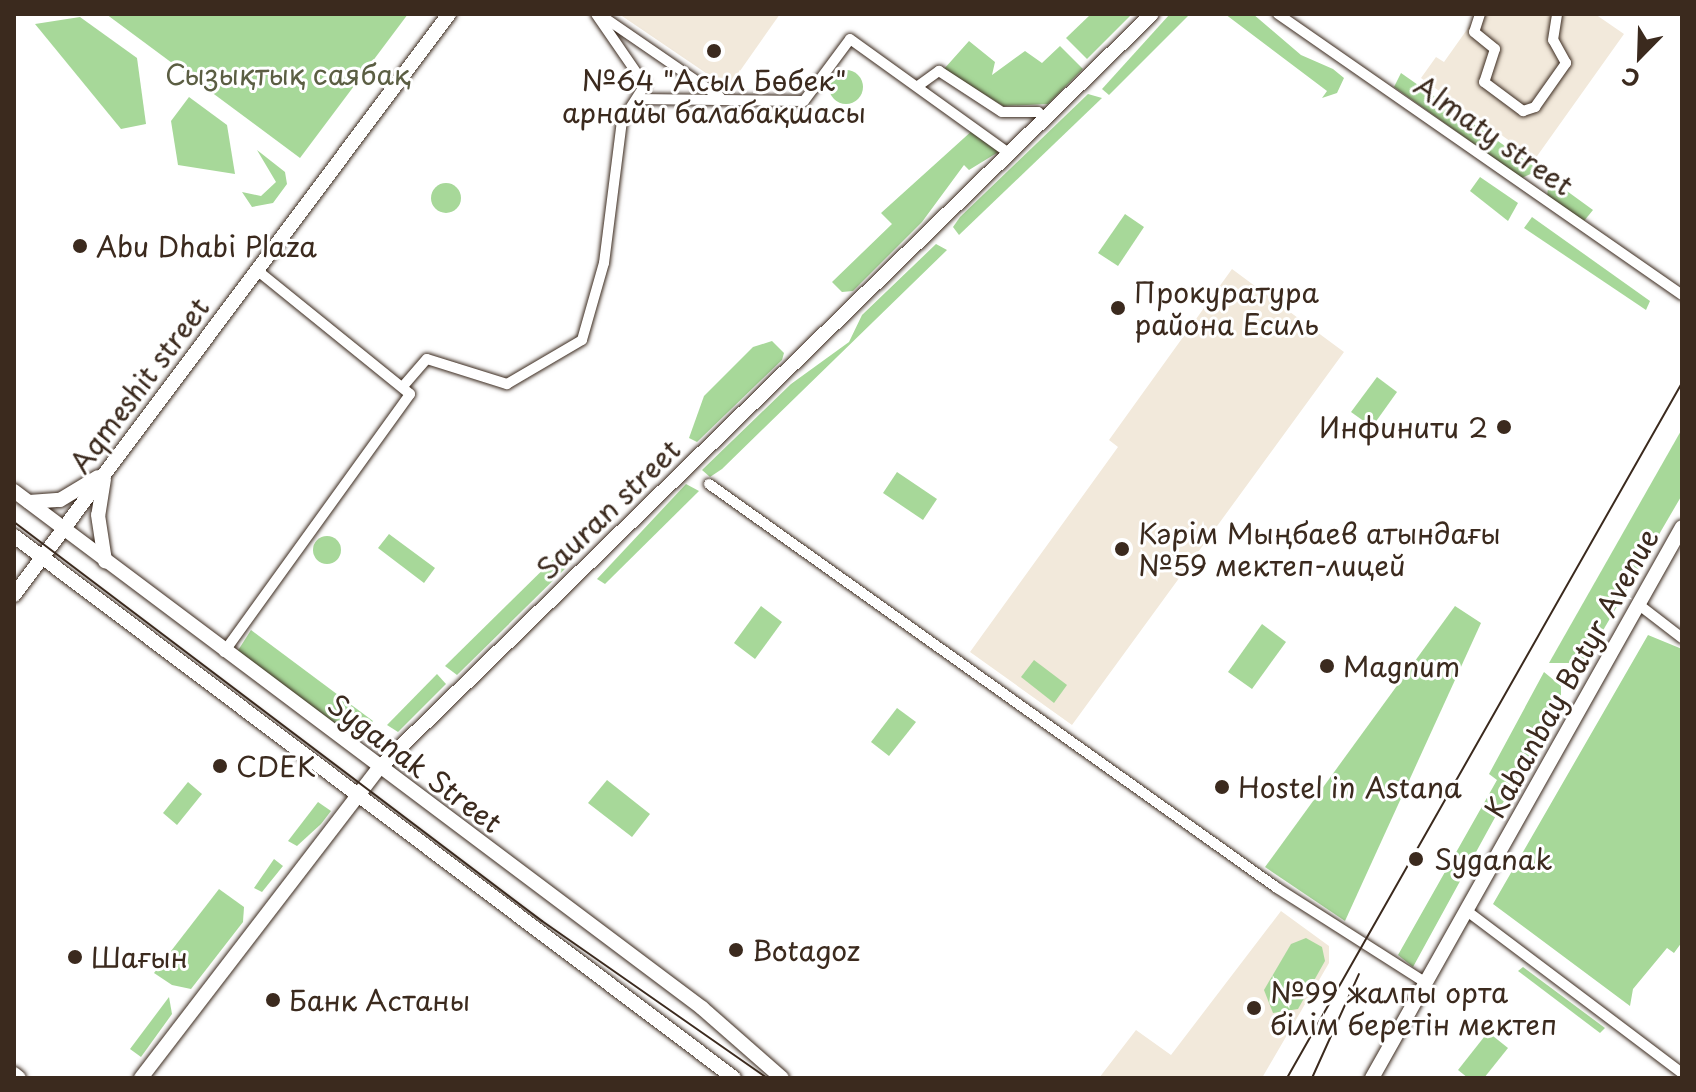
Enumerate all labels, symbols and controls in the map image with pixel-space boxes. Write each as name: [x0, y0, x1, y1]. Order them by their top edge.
north arrow: [1600, 16, 1680, 96]
marker: №64 "Асыл Бөбек" арнайы балабақшасы: [705, 42, 723, 60]
park label: Сызықтық саябақ: [164, 57, 412, 91]
text: С: [1616, 60, 1644, 97]
place label: №64 "Асыл Бөбек" арнайы балабақшасы: [561, 63, 867, 129]
street label: Almaty street: [1408, 68, 1580, 202]
place label: Abu Dhabi Plaza: [96, 229, 319, 263]
marker: Abu Dhabi Plaza: [71, 237, 89, 255]
place label: Прокуратура района Есиль: [1134, 275, 1320, 341]
street label: Aqmeshit street: [62, 290, 216, 480]
marker: Прокуратура района Есиль: [1109, 299, 1127, 317]
place label: Инфинити 2: [1318, 410, 1488, 444]
marker: Инфинити 2: [1495, 418, 1513, 436]
street label: Sauran street: [529, 432, 687, 586]
place label: Кәрім Мыңбаев атындағы №59 мектеп-лицей: [1138, 516, 1501, 582]
street label: Kabanbay Batyr Avenue: [1477, 522, 1665, 824]
marker: Кәрім Мыңбаев атындағы №59 мектеп-лицей: [1113, 540, 1131, 558]
place label: Magnum: [1343, 649, 1460, 683]
marker: Magnum: [1318, 657, 1336, 675]
street label: Syganak Street: [321, 686, 509, 840]
place label: CDEK: [236, 749, 316, 783]
marker: CDEK: [211, 757, 229, 775]
place label: Hostel in Astana: [1238, 770, 1462, 804]
marker: Hostel in Astana: [1213, 778, 1231, 796]
place label: Syganak: [1434, 842, 1552, 876]
marker: Syganak: [1405, 848, 1427, 870]
place label: Botagoz: [752, 933, 860, 967]
place label: Шағын: [91, 940, 188, 974]
marker: Botagoz: [727, 941, 745, 959]
marker: Шағын: [66, 948, 84, 966]
place label: №99 жалпы орта білім беретін мектеп: [1270, 975, 1558, 1041]
place label: Банк Астаны: [289, 983, 472, 1017]
marker: Банк Астаны: [264, 991, 282, 1009]
marker: №99 жалпы орта білім беретін мектеп: [1245, 999, 1263, 1017]

